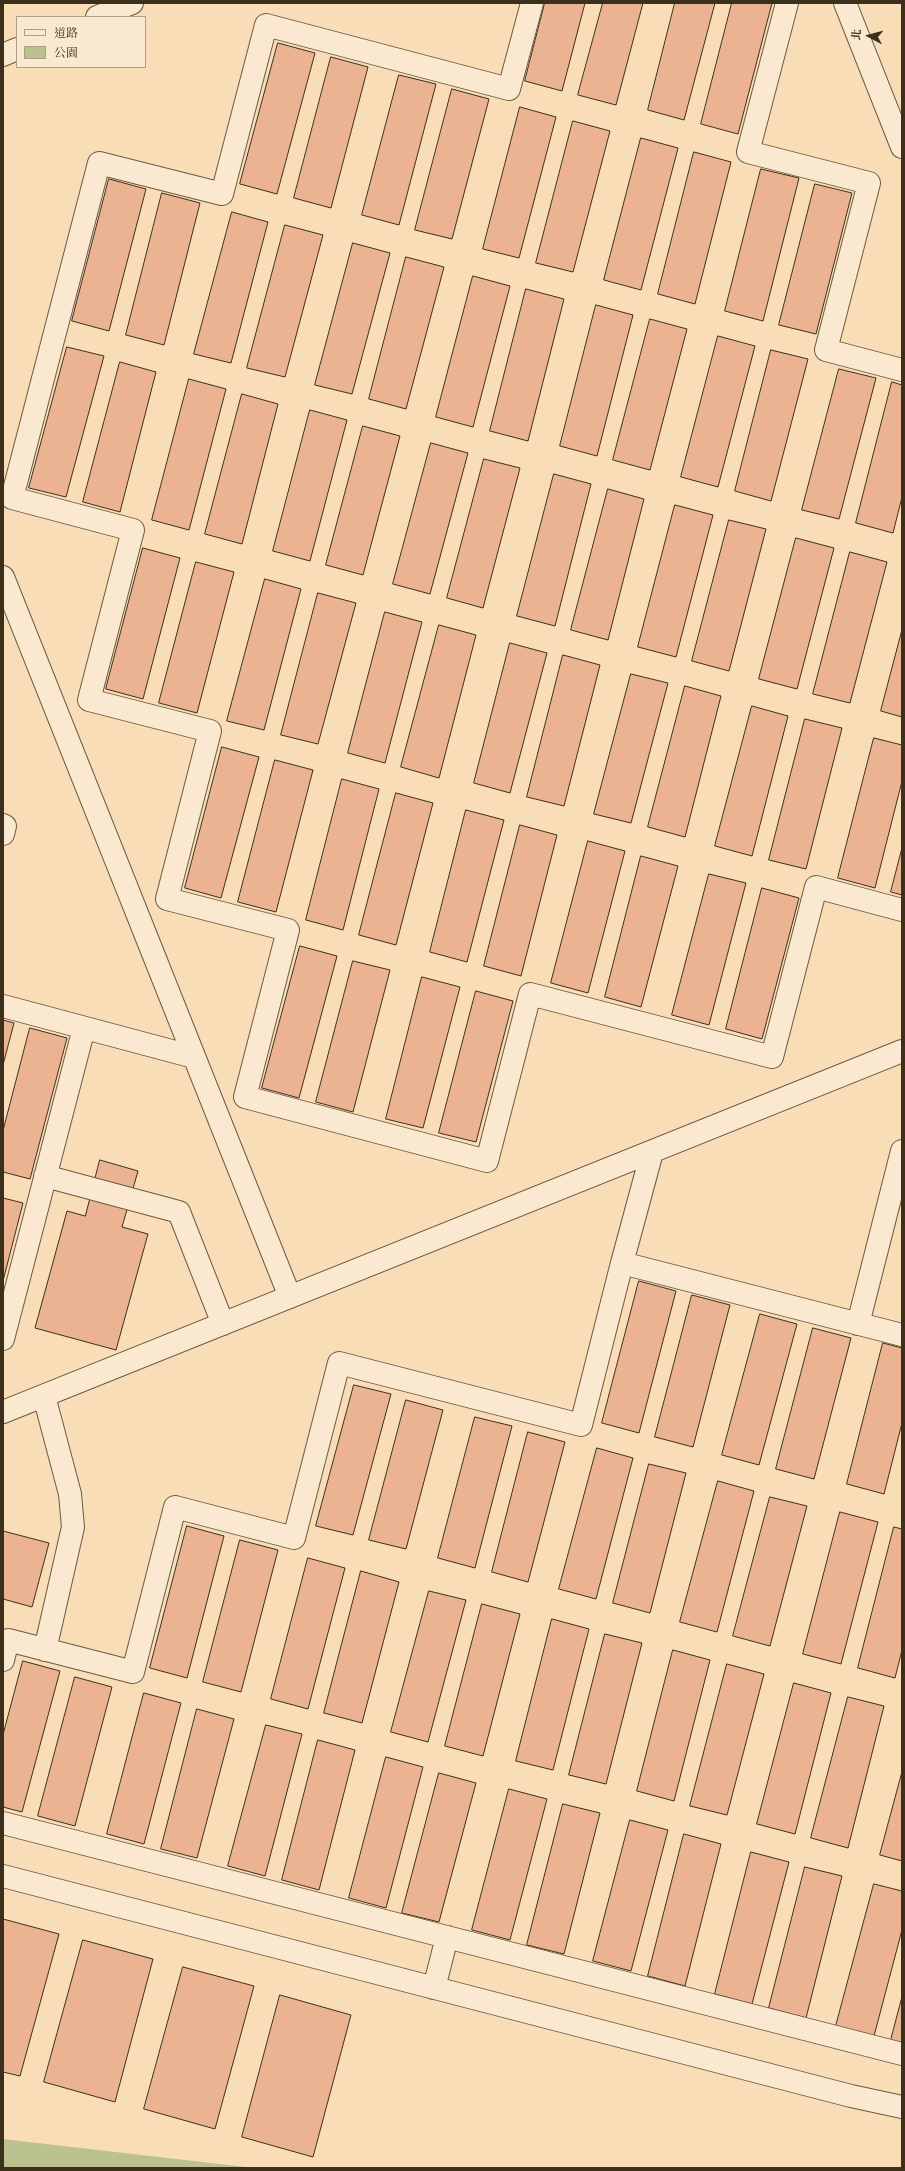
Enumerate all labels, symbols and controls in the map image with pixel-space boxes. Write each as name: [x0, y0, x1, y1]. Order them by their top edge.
legend: [16, 16, 146, 68]
north arrow: [849, 16, 889, 56]
text: 道路: [54, 25, 78, 41]
text: 北: [849, 28, 865, 41]
text: 公園: [54, 45, 78, 61]

